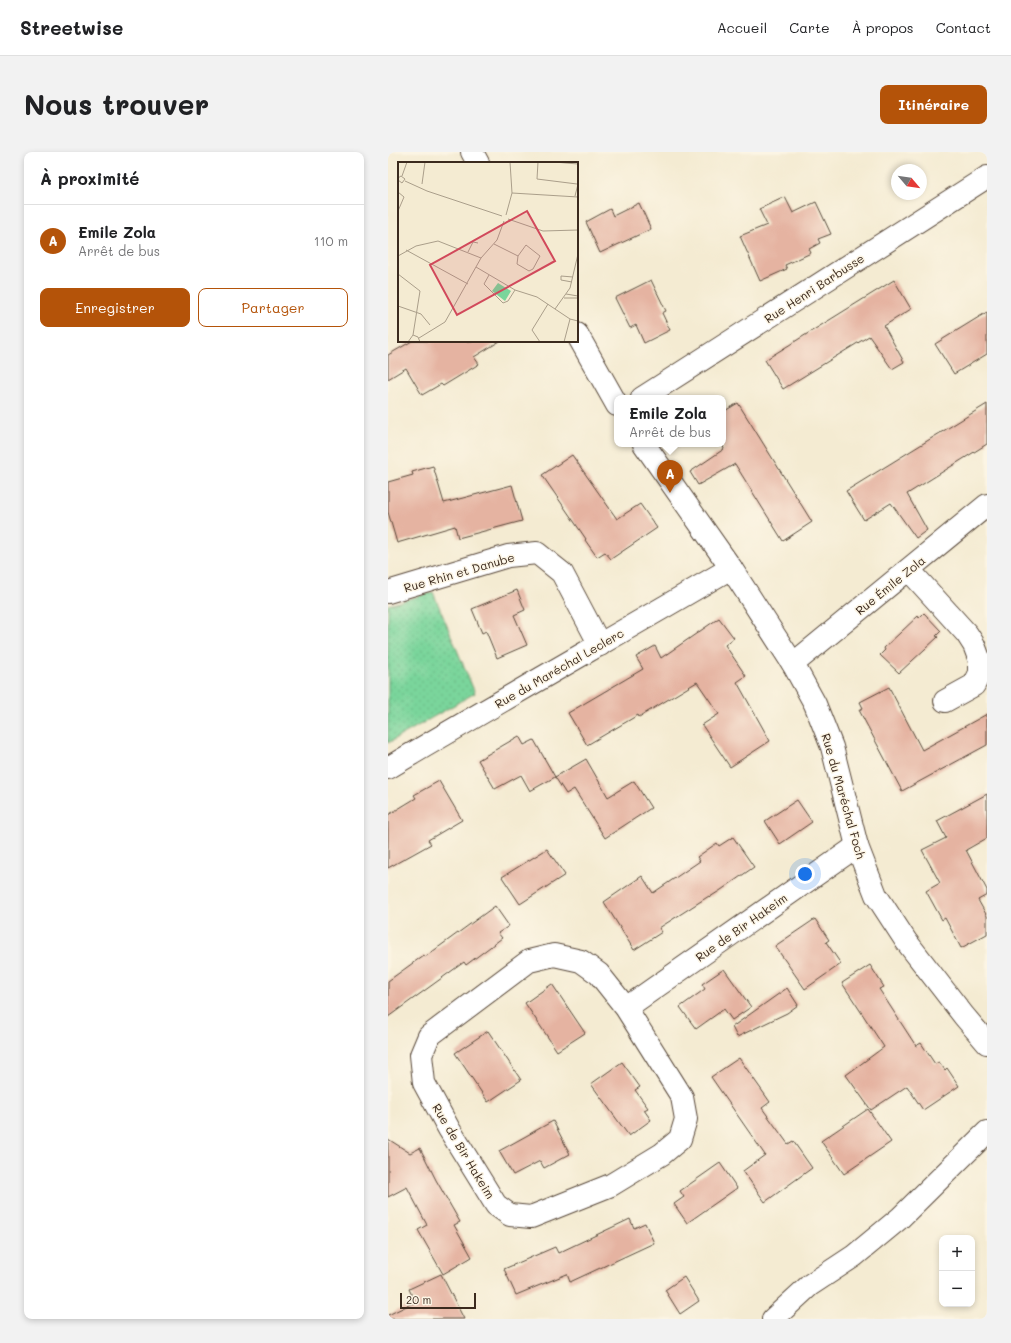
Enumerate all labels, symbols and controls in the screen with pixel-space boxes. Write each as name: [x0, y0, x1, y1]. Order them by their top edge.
text: Streetwise: [20, 15, 123, 40]
text: Accueil: [717, 18, 767, 37]
text: Carte: [789, 18, 830, 37]
text: À propos: [852, 18, 914, 37]
text: Contact: [936, 18, 991, 37]
button: Itinéraire: [880, 85, 987, 124]
text: Nous trouver: [24, 86, 209, 122]
inset map: [398, 162, 578, 342]
north arrow: [891, 164, 927, 200]
text: À proximité: [40, 167, 139, 189]
text: Emile Zola: [78, 222, 156, 242]
text: A: [48, 232, 58, 249]
text: 110 m: [314, 232, 348, 249]
text: Arrêt de bus: [78, 242, 160, 259]
street label: Rue Henri Barbusse: [761, 250, 867, 326]
button: Enregistrer: [40, 288, 190, 327]
button: Partager: [198, 288, 348, 327]
popup: [614, 395, 726, 447]
text: Emile Zola: [629, 403, 707, 423]
text: Arrêt de bus: [629, 423, 711, 440]
pin: A: [657, 460, 683, 493]
street label: Rue Rhin et Danube: [402, 549, 516, 595]
street label: Rue Émile Zola: [852, 552, 928, 618]
street label: Rue du Maréchal Leclerc: [492, 624, 626, 712]
street label: Rue du Maréchal Foch: [818, 731, 870, 861]
your location: [795, 864, 815, 884]
street label: Rue de Bir Hakeim: [692, 889, 790, 965]
street label: Rue de Bir Hakeim: [429, 1100, 499, 1202]
map controls: [939, 1235, 975, 1307]
button: +: [939, 1235, 975, 1271]
button: −: [939, 1271, 975, 1307]
scale bar: [400, 1291, 476, 1310]
text: 20 m: [406, 1292, 431, 1307]

